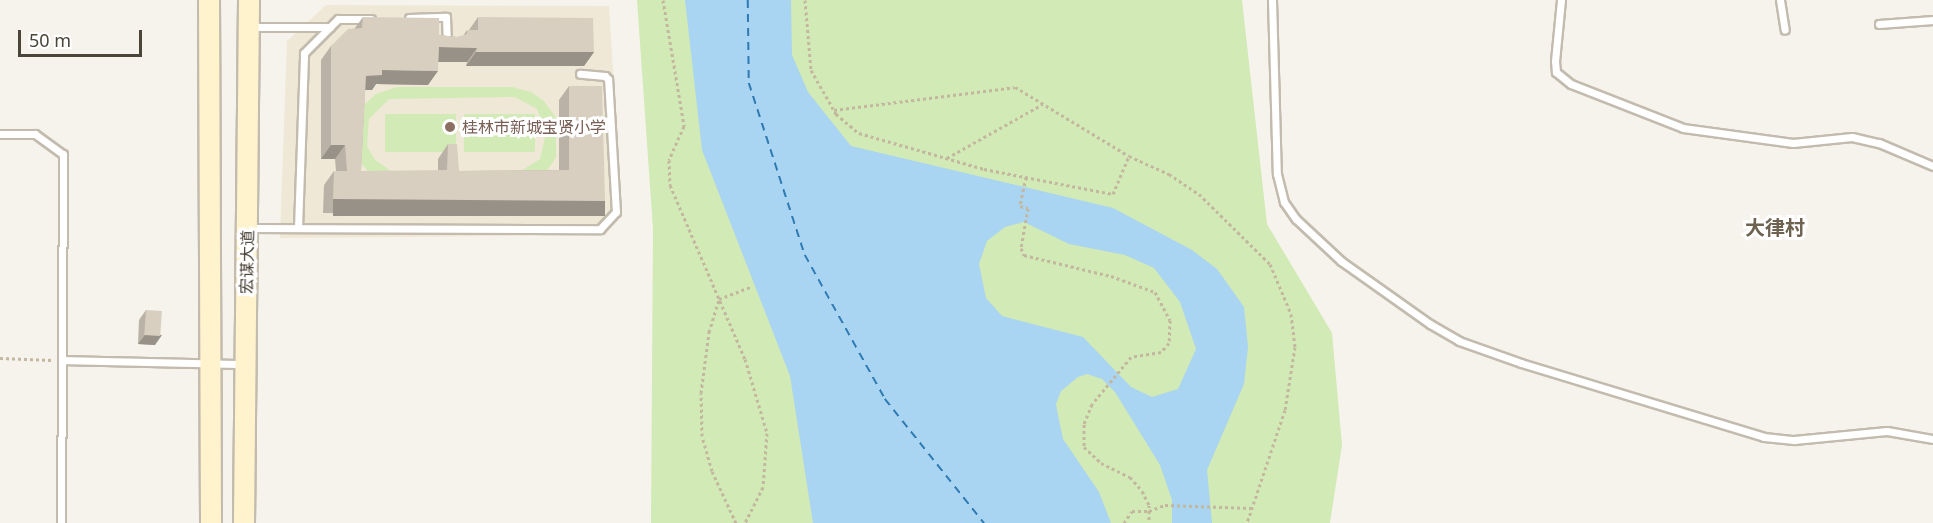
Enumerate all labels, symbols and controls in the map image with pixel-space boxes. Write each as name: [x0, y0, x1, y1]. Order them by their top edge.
scale bar: [21, 18, 146, 56]
text: 50 m: [29, 28, 71, 52]
place label: 桂林市新城宝贤小学: [462, 117, 606, 137]
marker: 桂林市新城宝贤小学: [443, 120, 457, 134]
district label: 大律村: [1745, 215, 1805, 239]
street label: 宏谋大道: [237, 230, 257, 294]

